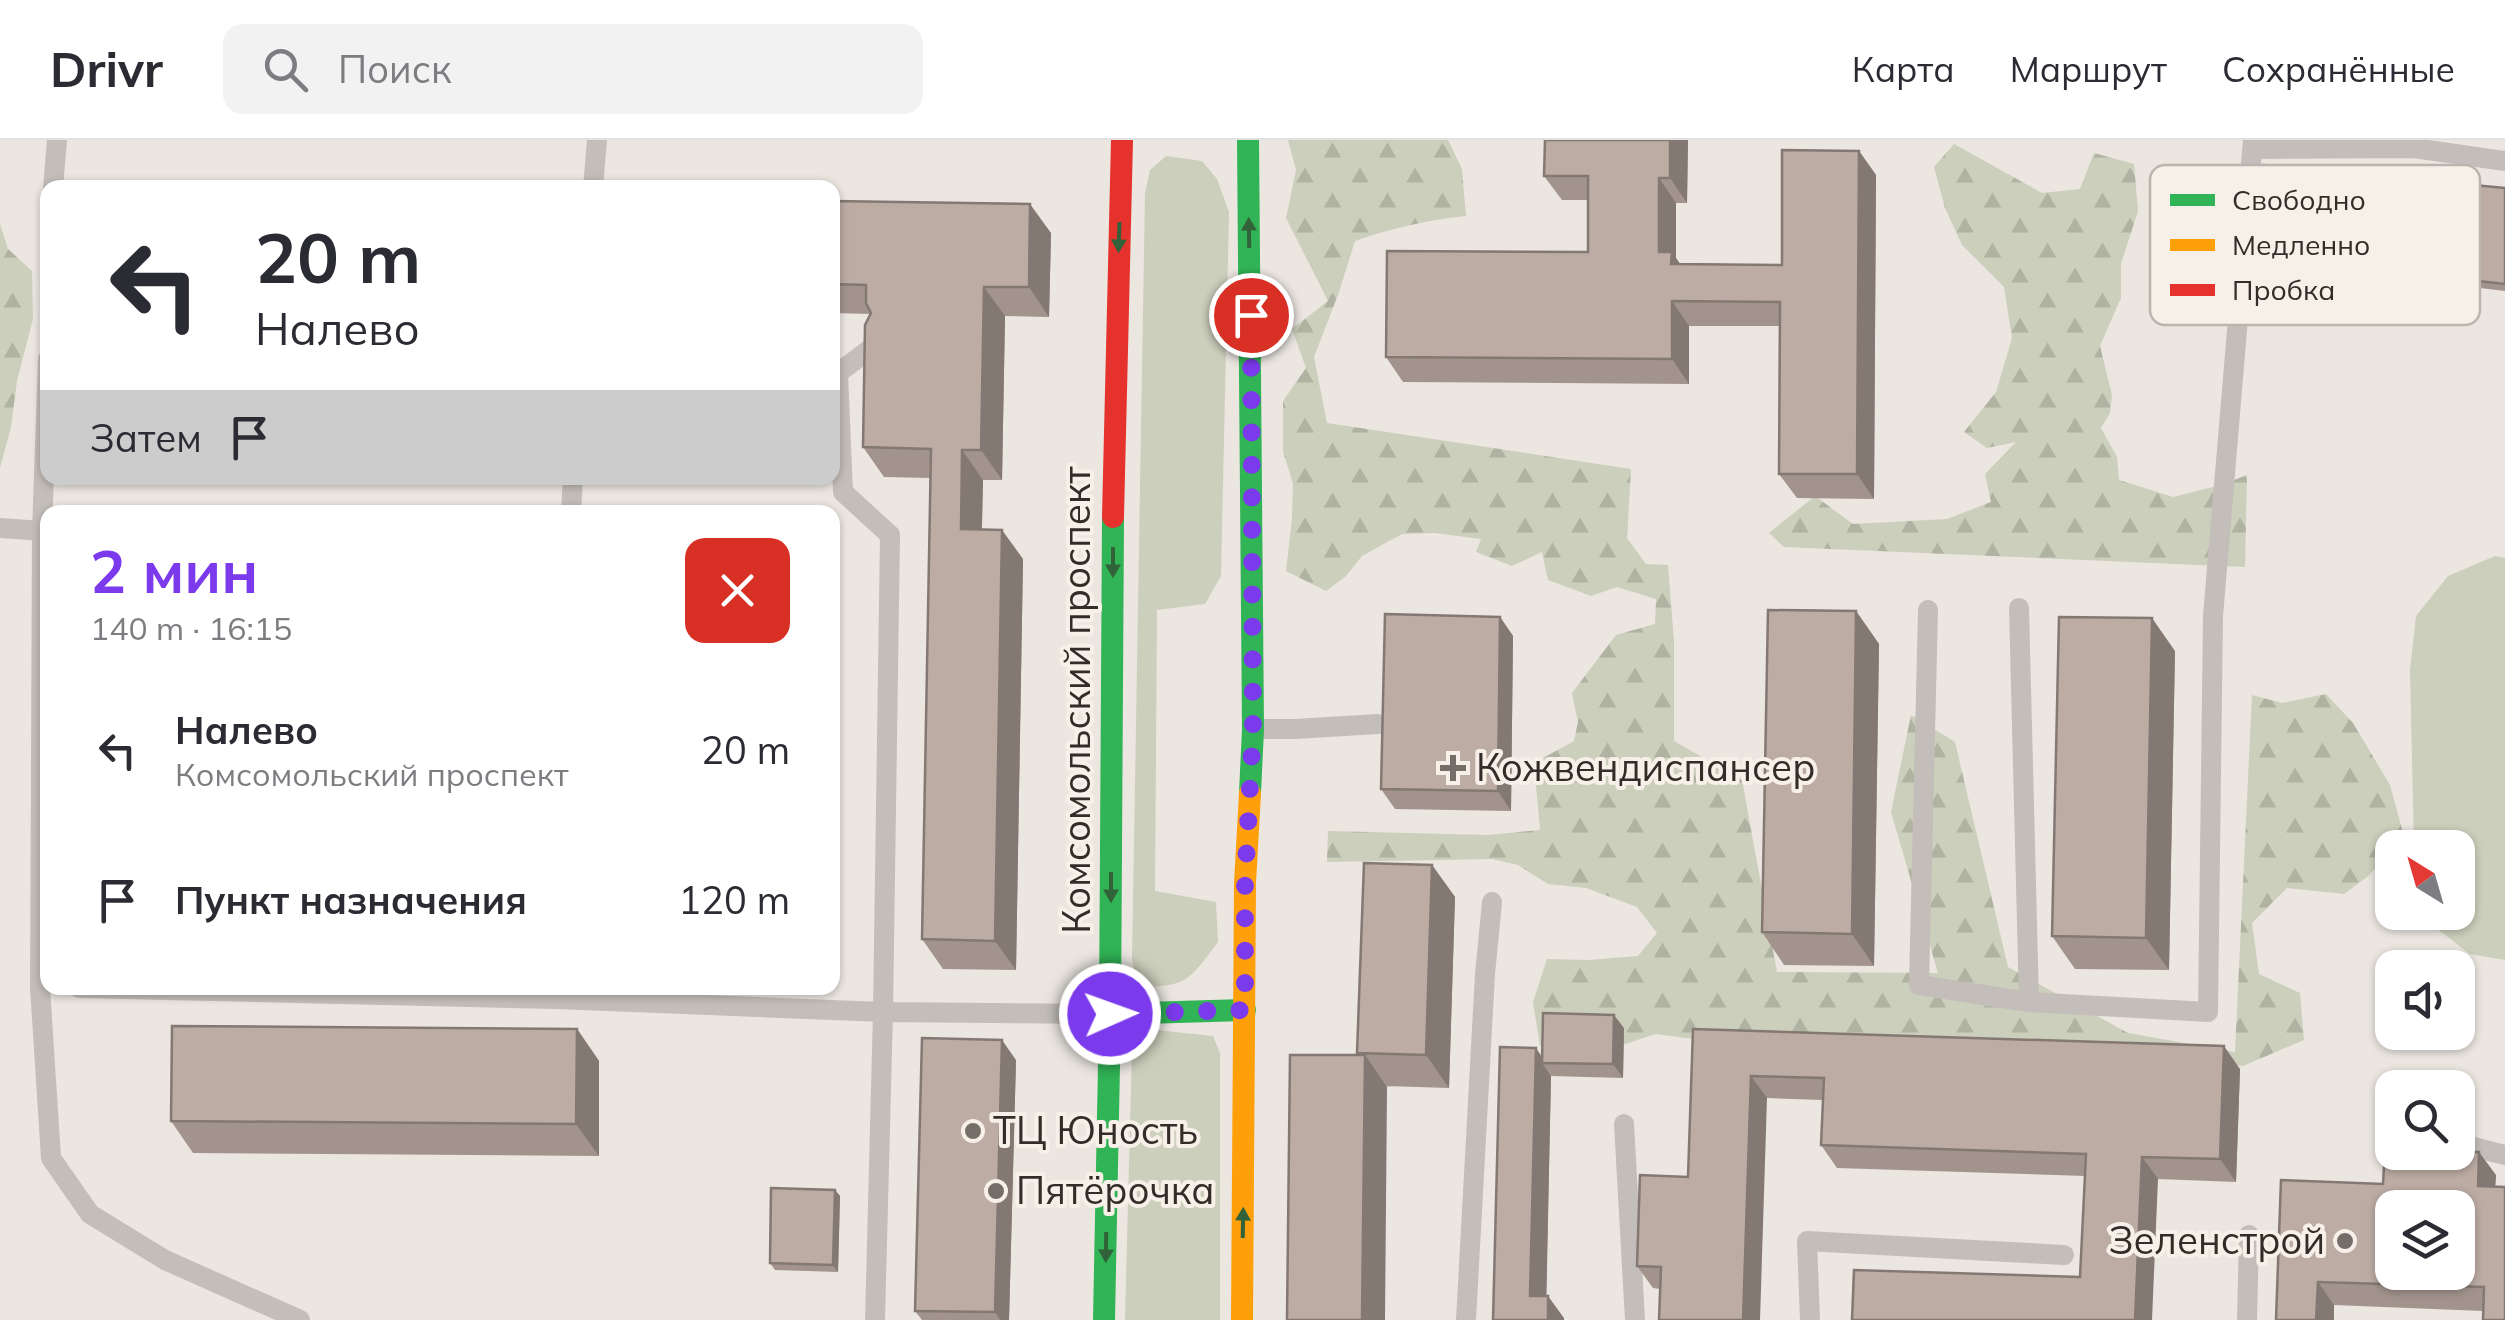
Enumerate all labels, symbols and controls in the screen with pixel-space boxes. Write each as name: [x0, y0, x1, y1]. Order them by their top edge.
search box: [223, 24, 923, 114]
text: Drivr: [50, 39, 163, 99]
icon: search: [258, 42, 313, 97]
text: Поиск: [338, 45, 451, 93]
text: Карта: [1852, 47, 1955, 91]
text: Маршрут: [2010, 47, 2167, 91]
text: Сохранённые: [2222, 47, 2455, 91]
legend: [2150, 165, 2480, 325]
text: Свободно: [2232, 182, 2366, 217]
text: 20 m: [255, 213, 421, 301]
one-way arrow: [1241, 216, 1257, 248]
icon: left: [90, 220, 220, 350]
one-way arrow: [1111, 222, 1127, 254]
text: Медленно: [2232, 227, 2370, 262]
text: Пробка: [2232, 272, 2335, 307]
pin: [1209, 273, 1294, 358]
icon: arrive: [1224, 288, 1279, 343]
text: Налево: [255, 300, 420, 356]
icon: arrive: [222, 410, 277, 465]
text: Затем: [90, 414, 202, 462]
street label: Комсомольский проспект: [1052, 466, 1100, 934]
text: 2 мин: [90, 533, 258, 608]
button: close: [685, 538, 790, 643]
one-way arrow: [1105, 547, 1121, 579]
text: 140 m · 16:15: [90, 608, 292, 648]
text: Налево: [175, 706, 318, 754]
icon: left: [90, 723, 145, 778]
text: 20 m: [701, 726, 790, 774]
place label: Кожвендиспансер: [1476, 743, 1815, 791]
text: Комсомольский проспект: [175, 754, 569, 794]
marker: Кожвендиспансер: [1440, 755, 1466, 781]
north arrow: [2375, 830, 2475, 930]
map controls: [2375, 830, 2475, 1290]
one-way arrow: [1103, 872, 1119, 904]
icon: arrive: [90, 873, 145, 928]
text: Пункт назначения: [175, 876, 527, 924]
text: 120 m: [678, 876, 790, 924]
button: sound: [2375, 950, 2475, 1050]
position arrow: [1058, 962, 1162, 1066]
button: search: [2375, 1070, 2475, 1170]
place label: ТЦ Юность: [993, 1106, 1198, 1154]
marker: ТЦ Юность: [962, 1120, 984, 1142]
place label: Пятёрочка: [1016, 1166, 1214, 1214]
marker: Пятёрочка: [985, 1180, 1007, 1202]
button: layers: [2375, 1190, 2475, 1290]
one-way arrow: [1235, 1206, 1251, 1238]
place label: Зеленстрой: [2109, 1216, 2325, 1264]
marker: Зеленстрой: [2334, 1230, 2356, 1252]
one-way arrow: [1097, 1232, 1113, 1264]

